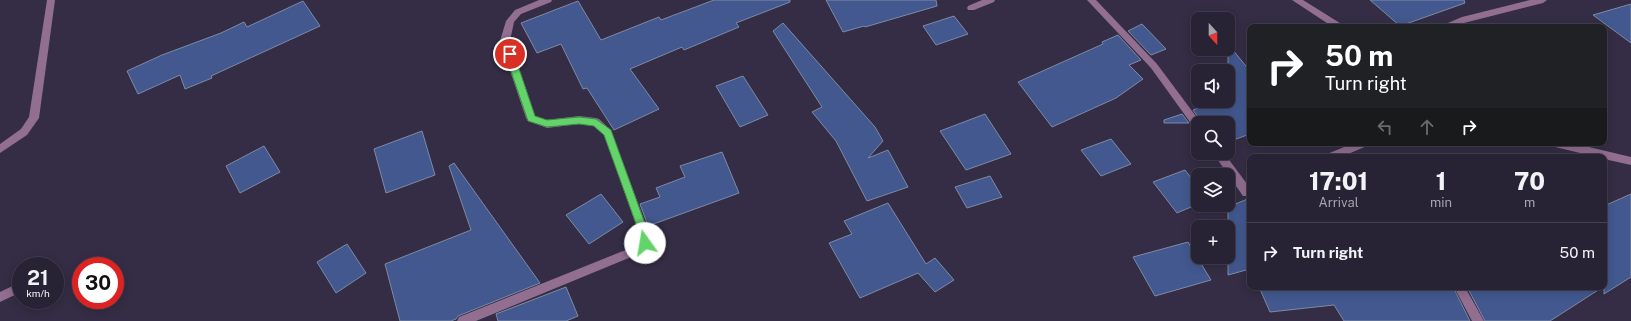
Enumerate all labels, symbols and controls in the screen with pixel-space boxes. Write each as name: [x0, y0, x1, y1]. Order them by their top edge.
north arrow: [1191, 12, 1235, 56]
map controls: [1191, 12, 1235, 264]
pin: [493, 37, 527, 71]
text: 50 m: [1325, 39, 1393, 72]
icon: right: [1259, 40, 1311, 92]
icon: arrive: [499, 43, 521, 65]
button: sound: [1191, 64, 1235, 108]
text: Turn right: [1325, 73, 1407, 94]
button: search: [1191, 116, 1235, 160]
icon: left: [1374, 116, 1396, 138]
icon: ahead: [1416, 116, 1438, 138]
icon: right: [1458, 116, 1480, 138]
text: 17:01: [1309, 167, 1368, 195]
text: 1: [1436, 167, 1446, 195]
text: 70: [1514, 167, 1545, 195]
button: layers: [1191, 168, 1235, 212]
text: Arrival: [1318, 195, 1359, 210]
text: min: [1430, 195, 1452, 210]
text: m: [1524, 195, 1535, 210]
button: +: [1191, 220, 1235, 264]
position arrow: [624, 222, 666, 264]
icon: right: [1259, 242, 1281, 264]
text: Turn right: [1293, 244, 1363, 261]
text: 50 m: [1560, 244, 1595, 261]
speed limit sign: 30: [72, 257, 124, 309]
text: 21: [27, 266, 49, 290]
text: km/h: [26, 287, 50, 299]

